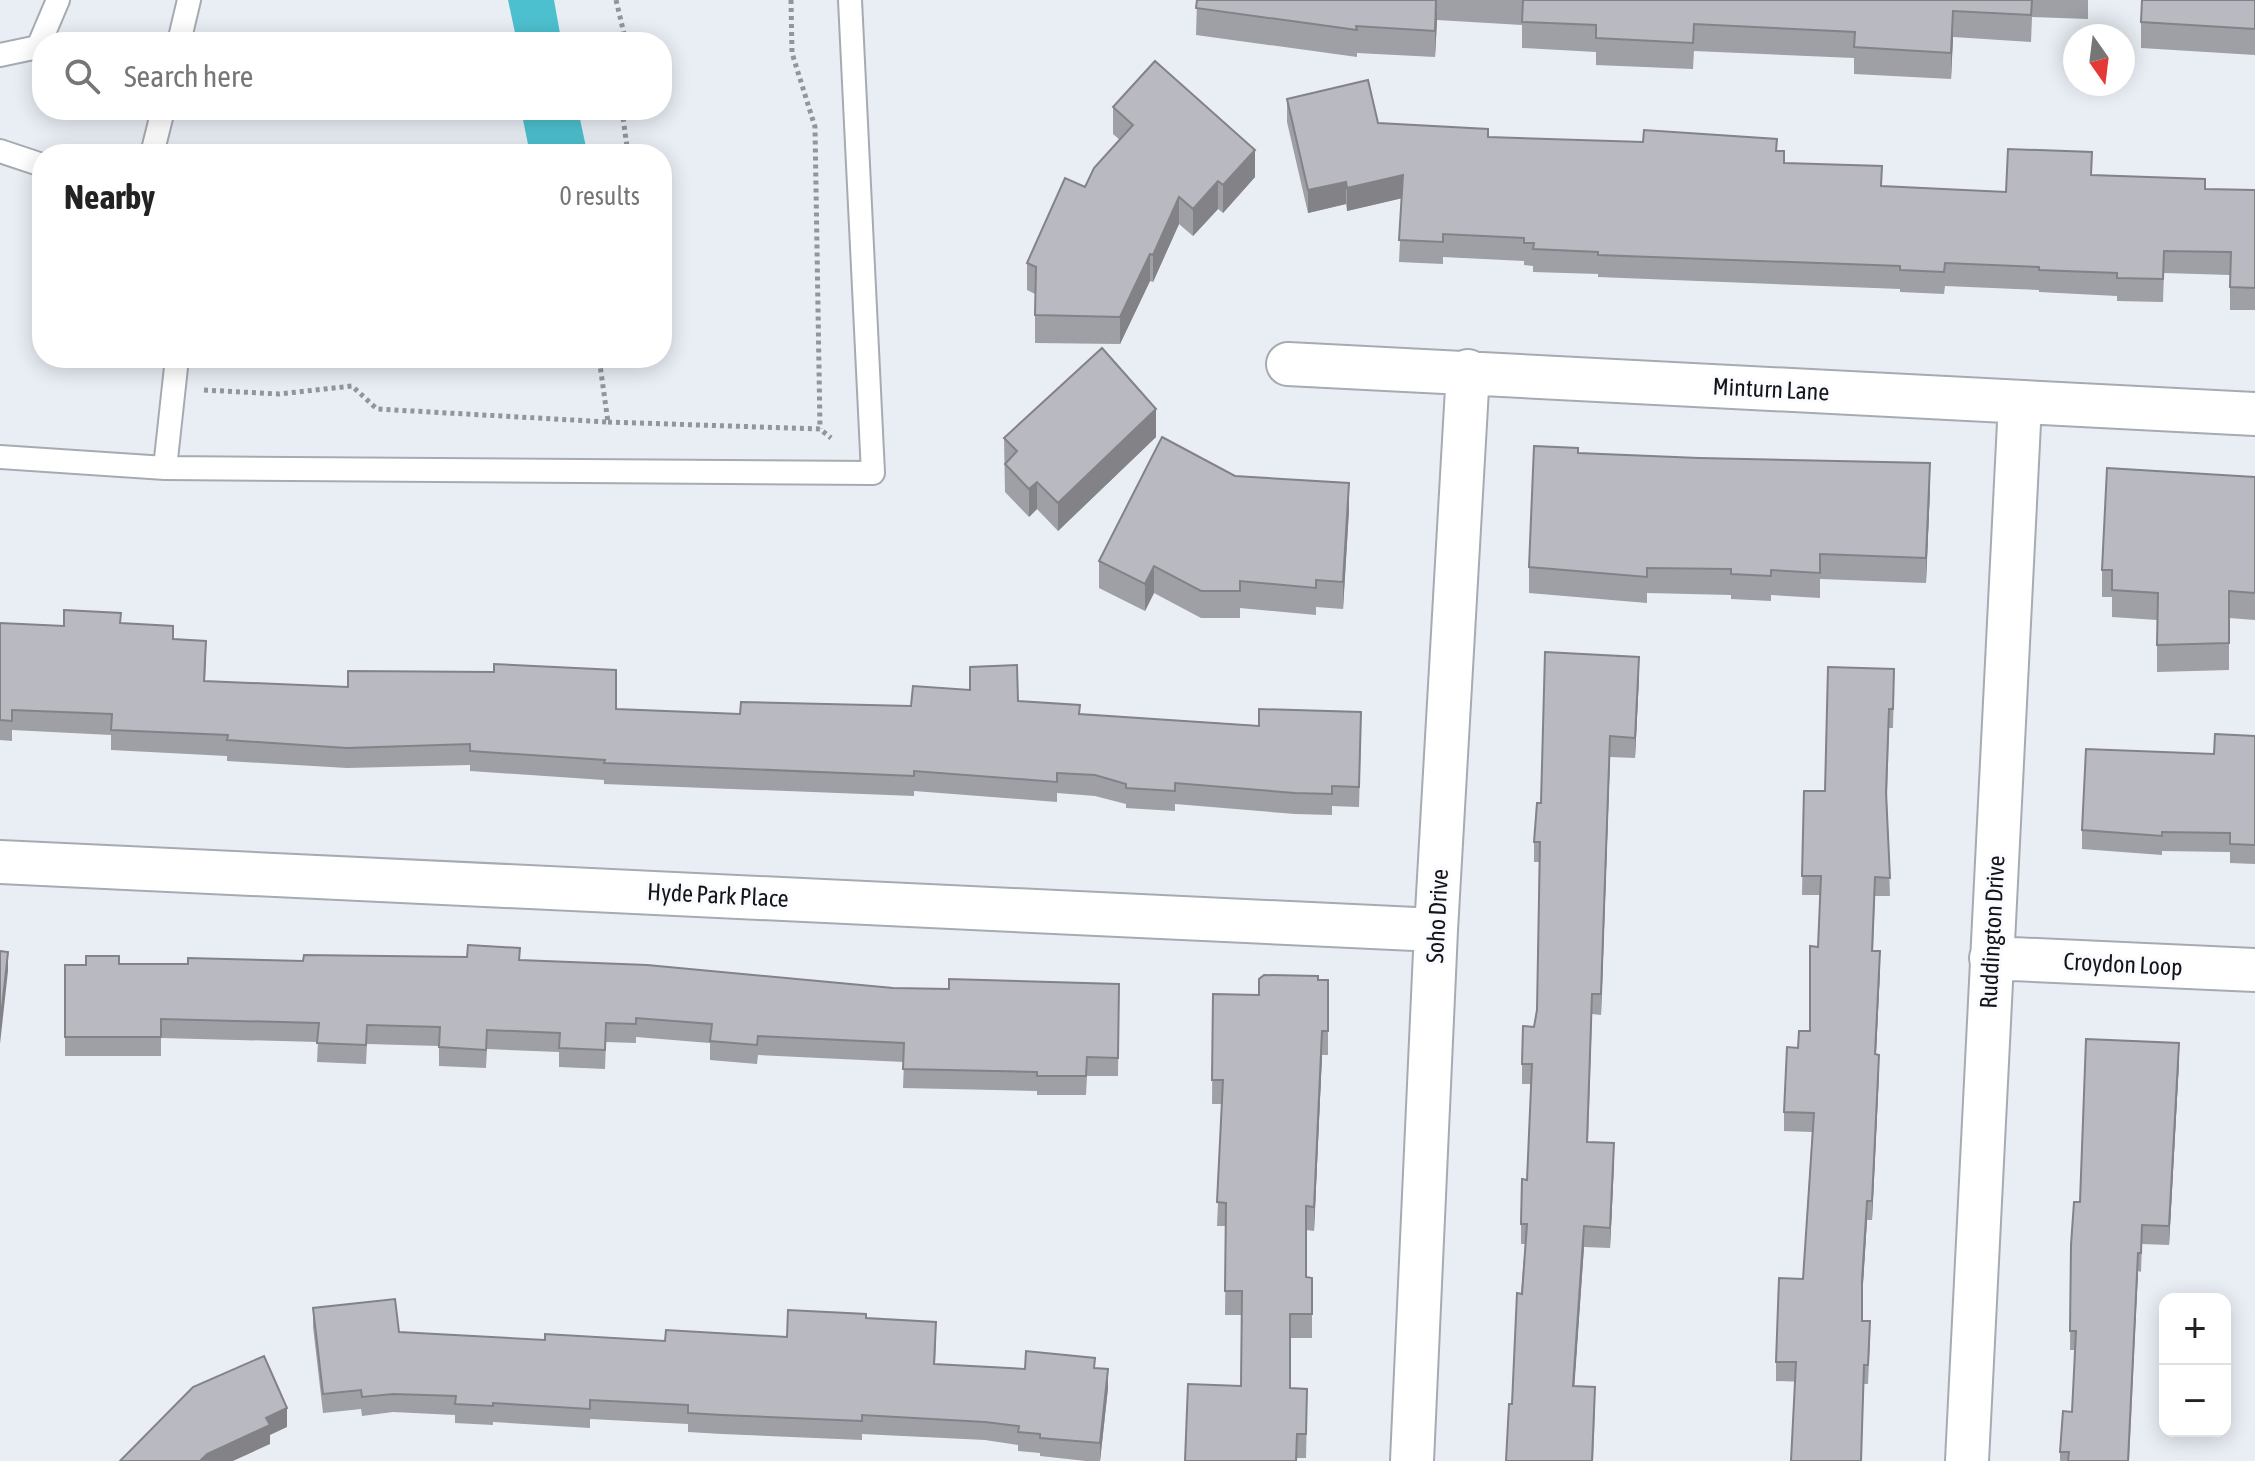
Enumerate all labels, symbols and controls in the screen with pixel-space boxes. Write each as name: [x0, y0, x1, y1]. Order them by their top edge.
north arrow: [2063, 24, 2135, 96]
search box: [32, 32, 672, 120]
icon: search: [60, 54, 104, 98]
text: Search here: [124, 59, 253, 93]
text: Nearby: [64, 177, 155, 216]
text: 0 results: [559, 181, 640, 211]
street label: Minturn Lane: [1712, 372, 1830, 406]
street label: Ruddington Drive: [1975, 855, 2009, 1009]
street label: Soho Drive: [1421, 868, 1453, 964]
street label: Hyde Park Place: [647, 878, 789, 912]
street label: Croydon Loop: [2063, 947, 2183, 981]
map controls: [2159, 1293, 2231, 1437]
button: +: [2159, 1293, 2231, 1365]
button: −: [2159, 1365, 2231, 1437]

